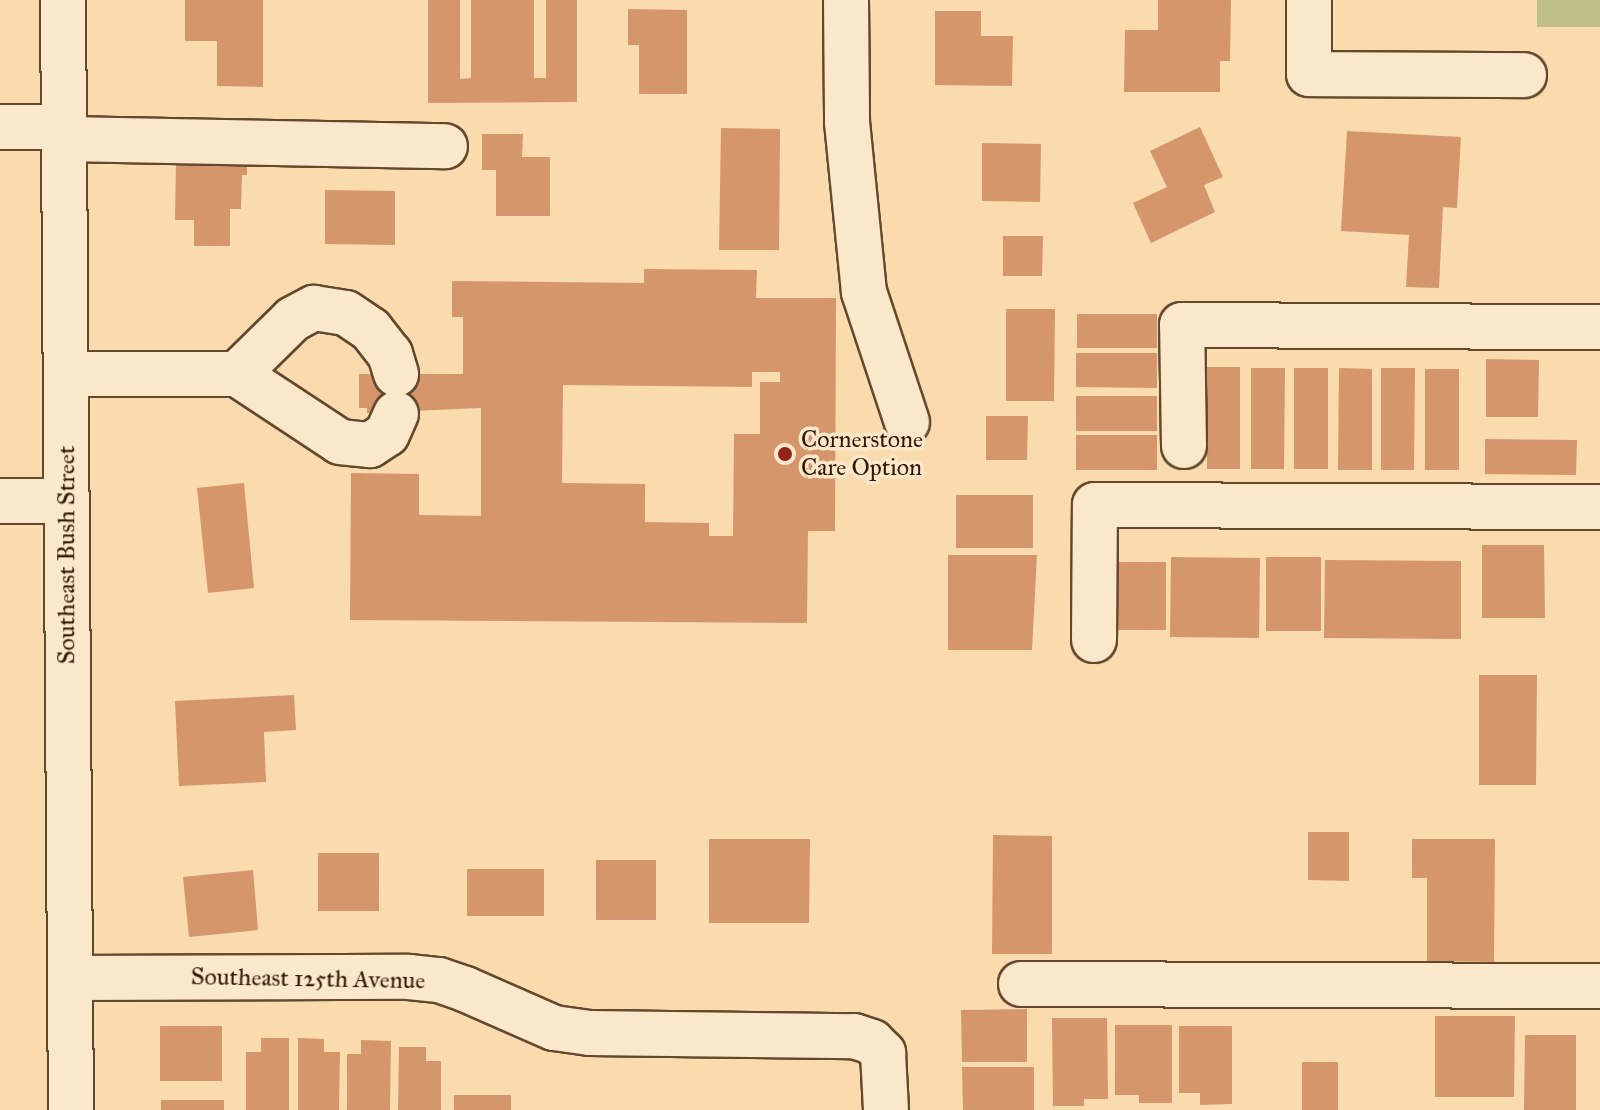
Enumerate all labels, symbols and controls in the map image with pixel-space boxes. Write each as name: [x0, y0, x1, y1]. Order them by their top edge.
place label: Cornerstone Care Option: [801, 426, 923, 482]
marker: Cornerstone Care Option: [776, 445, 794, 463]
street label: Southeast Bush Street: [53, 446, 81, 664]
street label: Southeast 125th Avenue: [190, 963, 426, 995]

